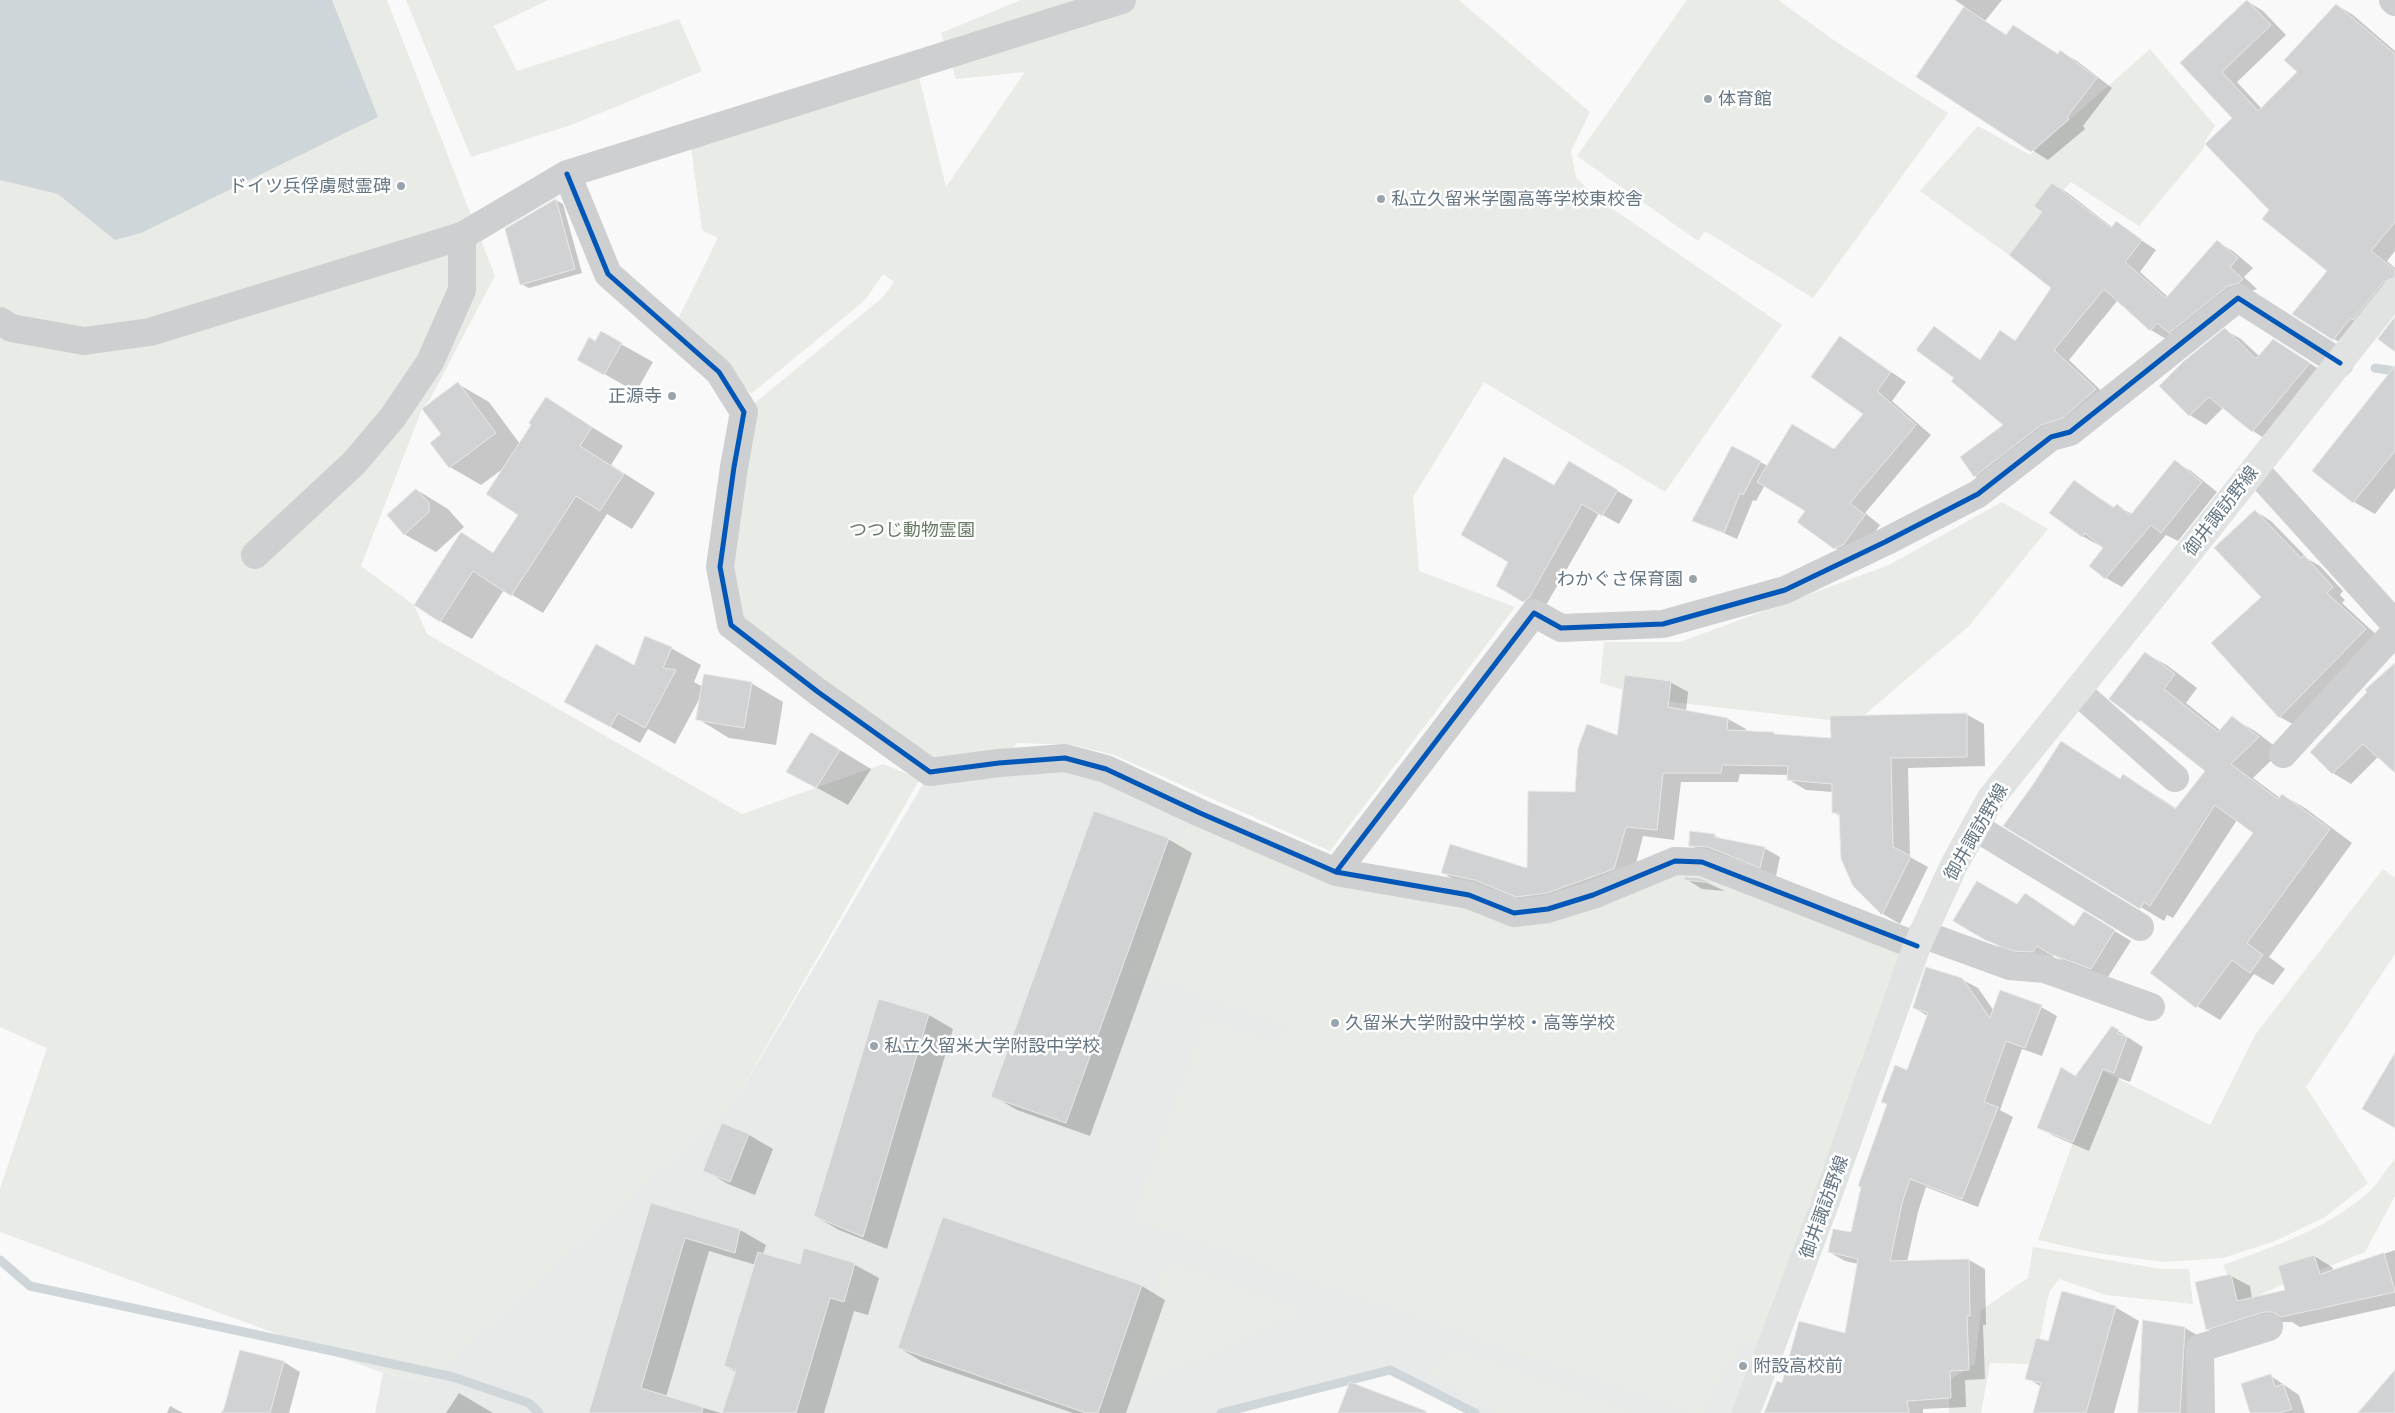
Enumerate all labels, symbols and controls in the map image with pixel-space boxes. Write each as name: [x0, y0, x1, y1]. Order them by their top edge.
place label: 体育館: [1718, 88, 1772, 110]
marker: 体育館: [1702, 93, 1714, 105]
place label: ドイツ兵俘虜慰霊碑: [229, 175, 391, 197]
marker: ドイツ兵俘虜慰霊碑: [395, 180, 407, 192]
place label: 私立久留米学園高等学校東校舎: [1391, 188, 1643, 210]
marker: 私立久留米学園高等学校東校舎: [1375, 193, 1387, 205]
place label: 正源寺: [608, 385, 662, 407]
marker: 正源寺: [666, 390, 678, 402]
street label: 御井諏訪野線: [2179, 462, 2263, 560]
park label: つつじ動物霊園: [849, 519, 975, 541]
place label: わかぐさ保育園: [1557, 568, 1683, 590]
marker: わかぐさ保育園: [1687, 573, 1699, 585]
street label: 御井諏訪野線: [1940, 780, 2012, 884]
place label: 久留米大学附設中学校・高等学校: [1345, 1012, 1615, 1034]
marker: 久留米大学附設中学校・高等学校: [1329, 1017, 1341, 1029]
place label: 私立久留米大学附設中学校: [884, 1035, 1100, 1057]
marker: 私立久留米大学附設中学校: [868, 1040, 880, 1052]
street label: 御井諏訪野線: [1795, 1153, 1853, 1261]
place label: 附設高校前: [1753, 1355, 1843, 1377]
marker: 附設高校前: [1737, 1360, 1749, 1372]

